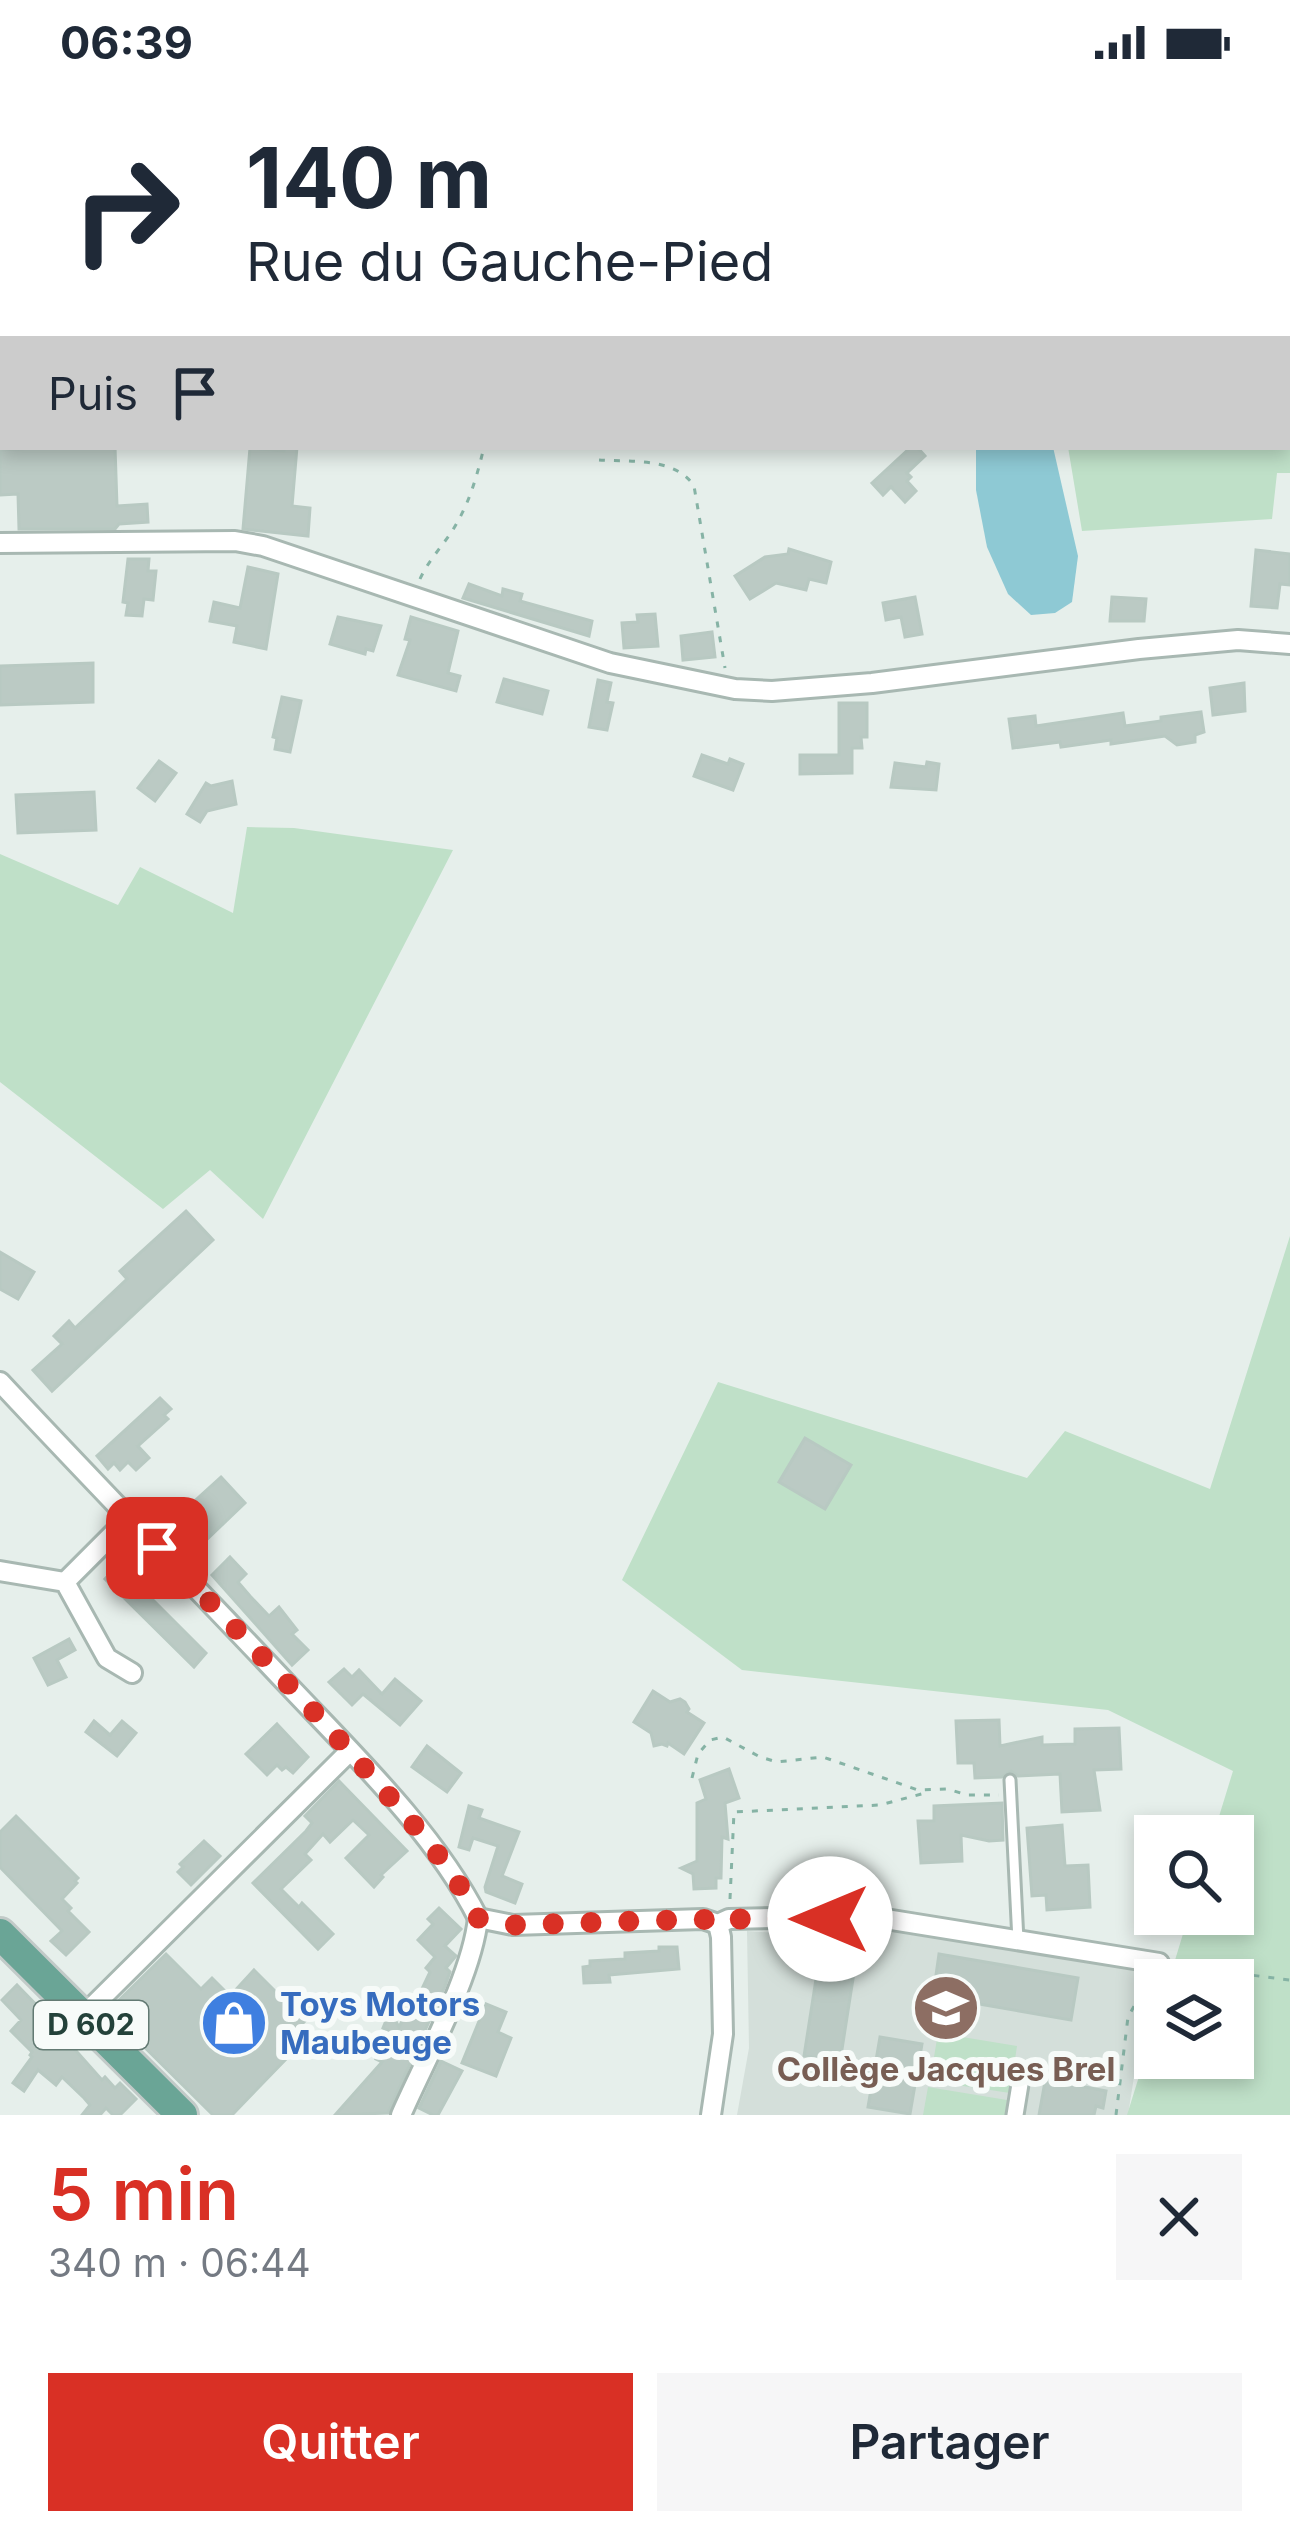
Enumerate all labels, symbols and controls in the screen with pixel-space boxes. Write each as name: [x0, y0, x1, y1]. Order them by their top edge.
text: 06:39: [60, 15, 193, 70]
text: 140 m: [246, 127, 492, 228]
icon: right: [48, 132, 204, 288]
text: Rue du Gauche-Pied: [246, 229, 773, 294]
icon: arrive: [162, 360, 228, 426]
text: Puis: [48, 366, 138, 421]
pin: [106, 1497, 208, 1599]
icon: arrive: [124, 1515, 190, 1581]
map controls: [1134, 1815, 1254, 2079]
button: search: [1134, 1815, 1254, 1935]
position arrow: [767, 1856, 893, 1982]
button: layers: [1134, 1959, 1254, 2079]
school or university icon: Collège Jacques Brel: [911, 1973, 981, 2043]
place label: Toys Motors Maubeuge: [280, 1984, 480, 2062]
shop icon: Toys Motors Maubeuge: [199, 1988, 269, 2058]
road number: D 602: [34, 2001, 148, 2049]
place label: Collège Jacques Brel: [777, 2049, 1115, 2089]
text: 5 min: [48, 2150, 239, 2237]
button: close: [1116, 2154, 1242, 2280]
text: 340 m · 06:44: [48, 2239, 311, 2286]
button: Quitter: [48, 2373, 633, 2511]
button: Partager: [657, 2373, 1242, 2511]

